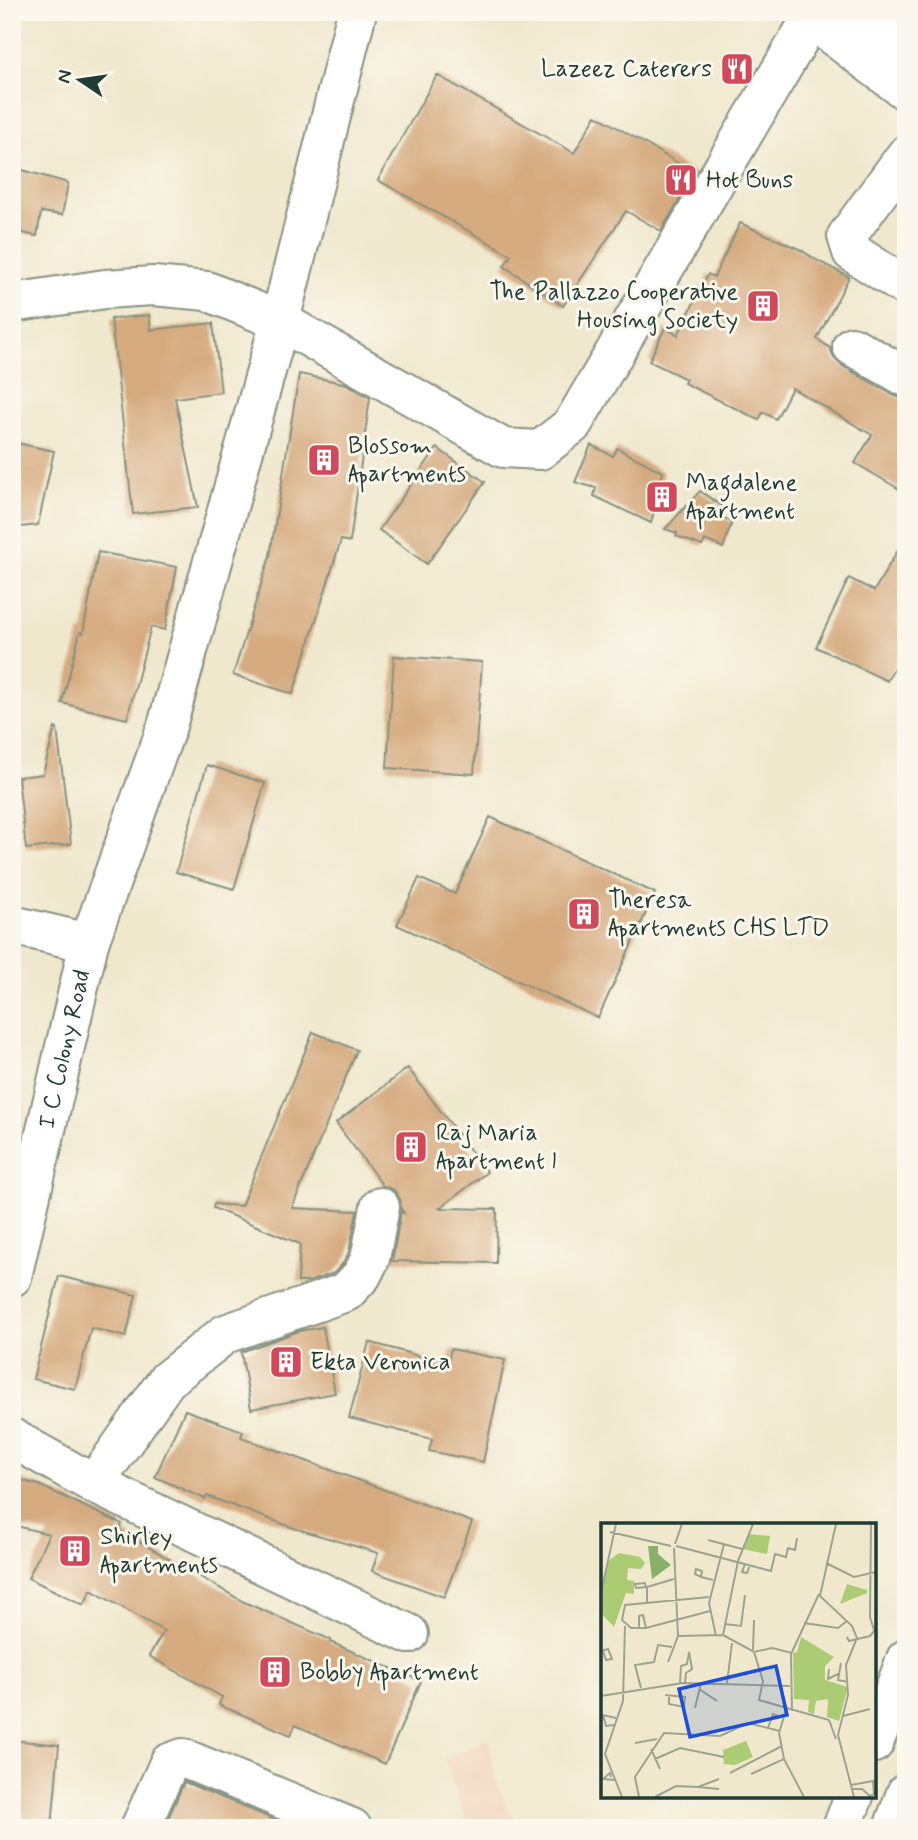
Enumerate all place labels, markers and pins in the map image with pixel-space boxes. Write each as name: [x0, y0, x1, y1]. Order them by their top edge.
restaurant icon: Lazeez Caterers: [718, 50, 756, 88]
place label: Lazeez Caterers: [541, 54, 712, 85]
restaurant icon: Hot Buns: [662, 161, 700, 199]
place label: Hot Buns: [706, 165, 793, 196]
place label: The Pallazzo Cooperative Housing Society: [489, 277, 738, 336]
building icon: The Pallazzo Cooperative Housing Society: [744, 287, 782, 325]
place label: Blossom Apartments: [348, 431, 466, 493]
building icon: Blossom Apartments: [305, 441, 343, 479]
place label: Magdalene Apartment: [686, 468, 798, 530]
building icon: Magdalene Apartment: [643, 478, 681, 516]
place label: Theresa Apartments CHS LTD: [608, 885, 830, 947]
building icon: Theresa Apartments CHS LTD: [565, 895, 603, 933]
place label: Raj Maria Apartment l: [436, 1118, 556, 1180]
building icon: Raj Maria Apartment l: [392, 1128, 430, 1166]
building icon: Ekta Veronica: [267, 1343, 305, 1381]
place label: Ekta Veronica: [310, 1347, 450, 1378]
place label: Shirley Apartments: [100, 1522, 218, 1584]
building icon: Shirley Apartments: [56, 1532, 94, 1570]
building icon: Bobby Apartment: [256, 1653, 294, 1691]
place label: Bobby Apartment: [300, 1657, 479, 1691]

